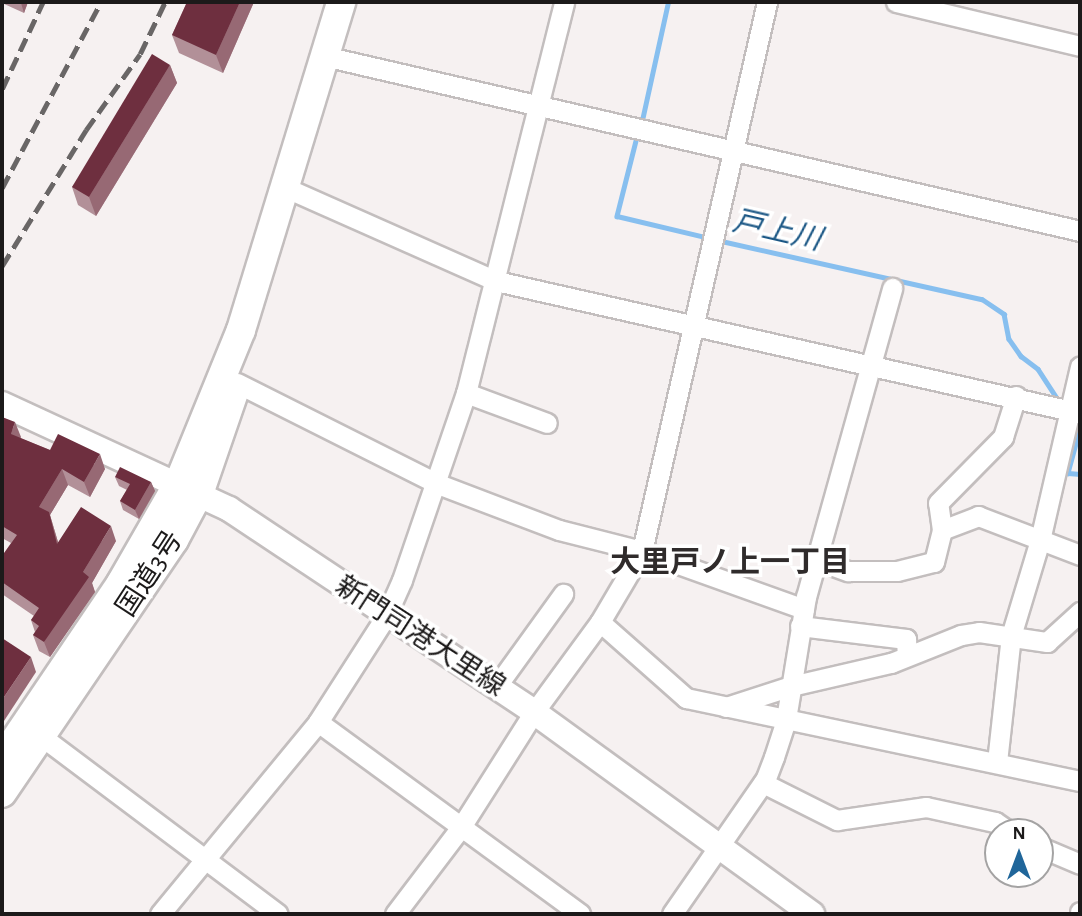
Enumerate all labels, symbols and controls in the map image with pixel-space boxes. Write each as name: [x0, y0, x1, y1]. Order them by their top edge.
water label: 戸上川: [729, 203, 825, 259]
street label: 国道3号: [110, 525, 190, 623]
district label: 大里戸ノ上一丁目: [610, 545, 850, 581]
street label: 新門司港大里線: [329, 570, 511, 704]
north arrow: [984, 818, 1054, 888]
text: N: [1012, 824, 1026, 843]

